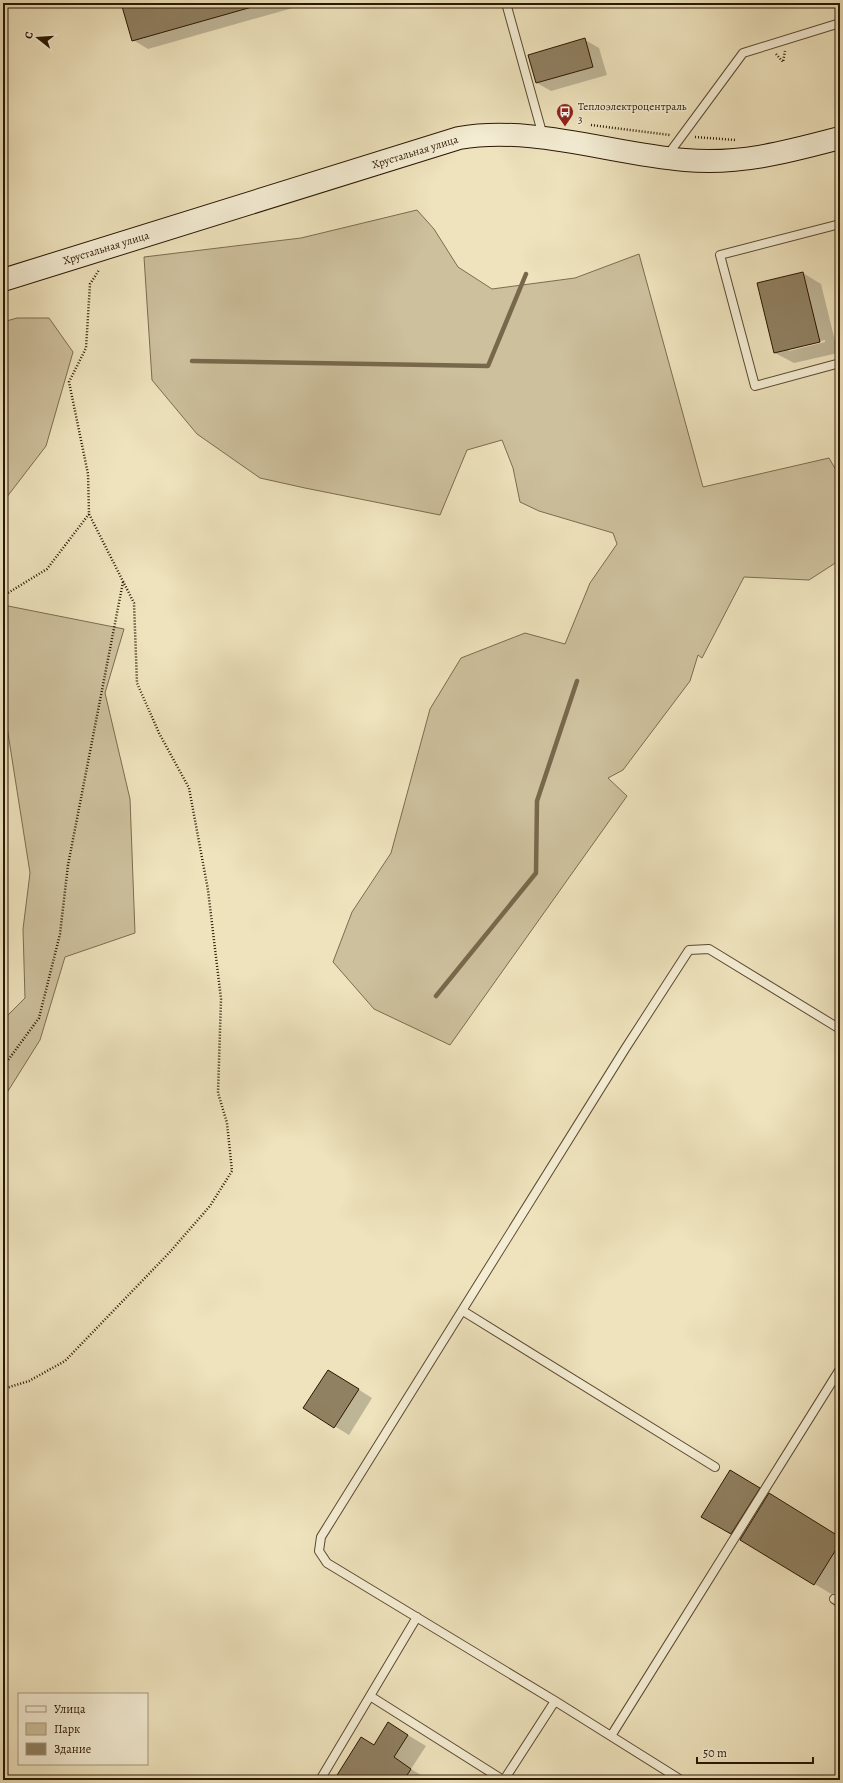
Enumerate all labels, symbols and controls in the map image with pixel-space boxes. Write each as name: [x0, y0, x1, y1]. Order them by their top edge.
north arrow: [18, 18, 58, 58]
text: С: [21, 30, 37, 41]
place label: Теплоэлектроцентраль 3: [578, 99, 687, 127]
bus stop icon: Теплоэлектроцентраль 3: [555, 102, 575, 127]
street label: Хрустальная улица: [370, 131, 461, 172]
street label: Хрустальная улица: [61, 227, 152, 268]
legend: [18, 1693, 148, 1765]
text: Улица: [54, 1701, 86, 1717]
text: Парк: [54, 1721, 80, 1737]
scale bar: [697, 1739, 813, 1765]
text: Здание: [54, 1741, 91, 1757]
text: 50 m: [703, 1745, 727, 1761]

